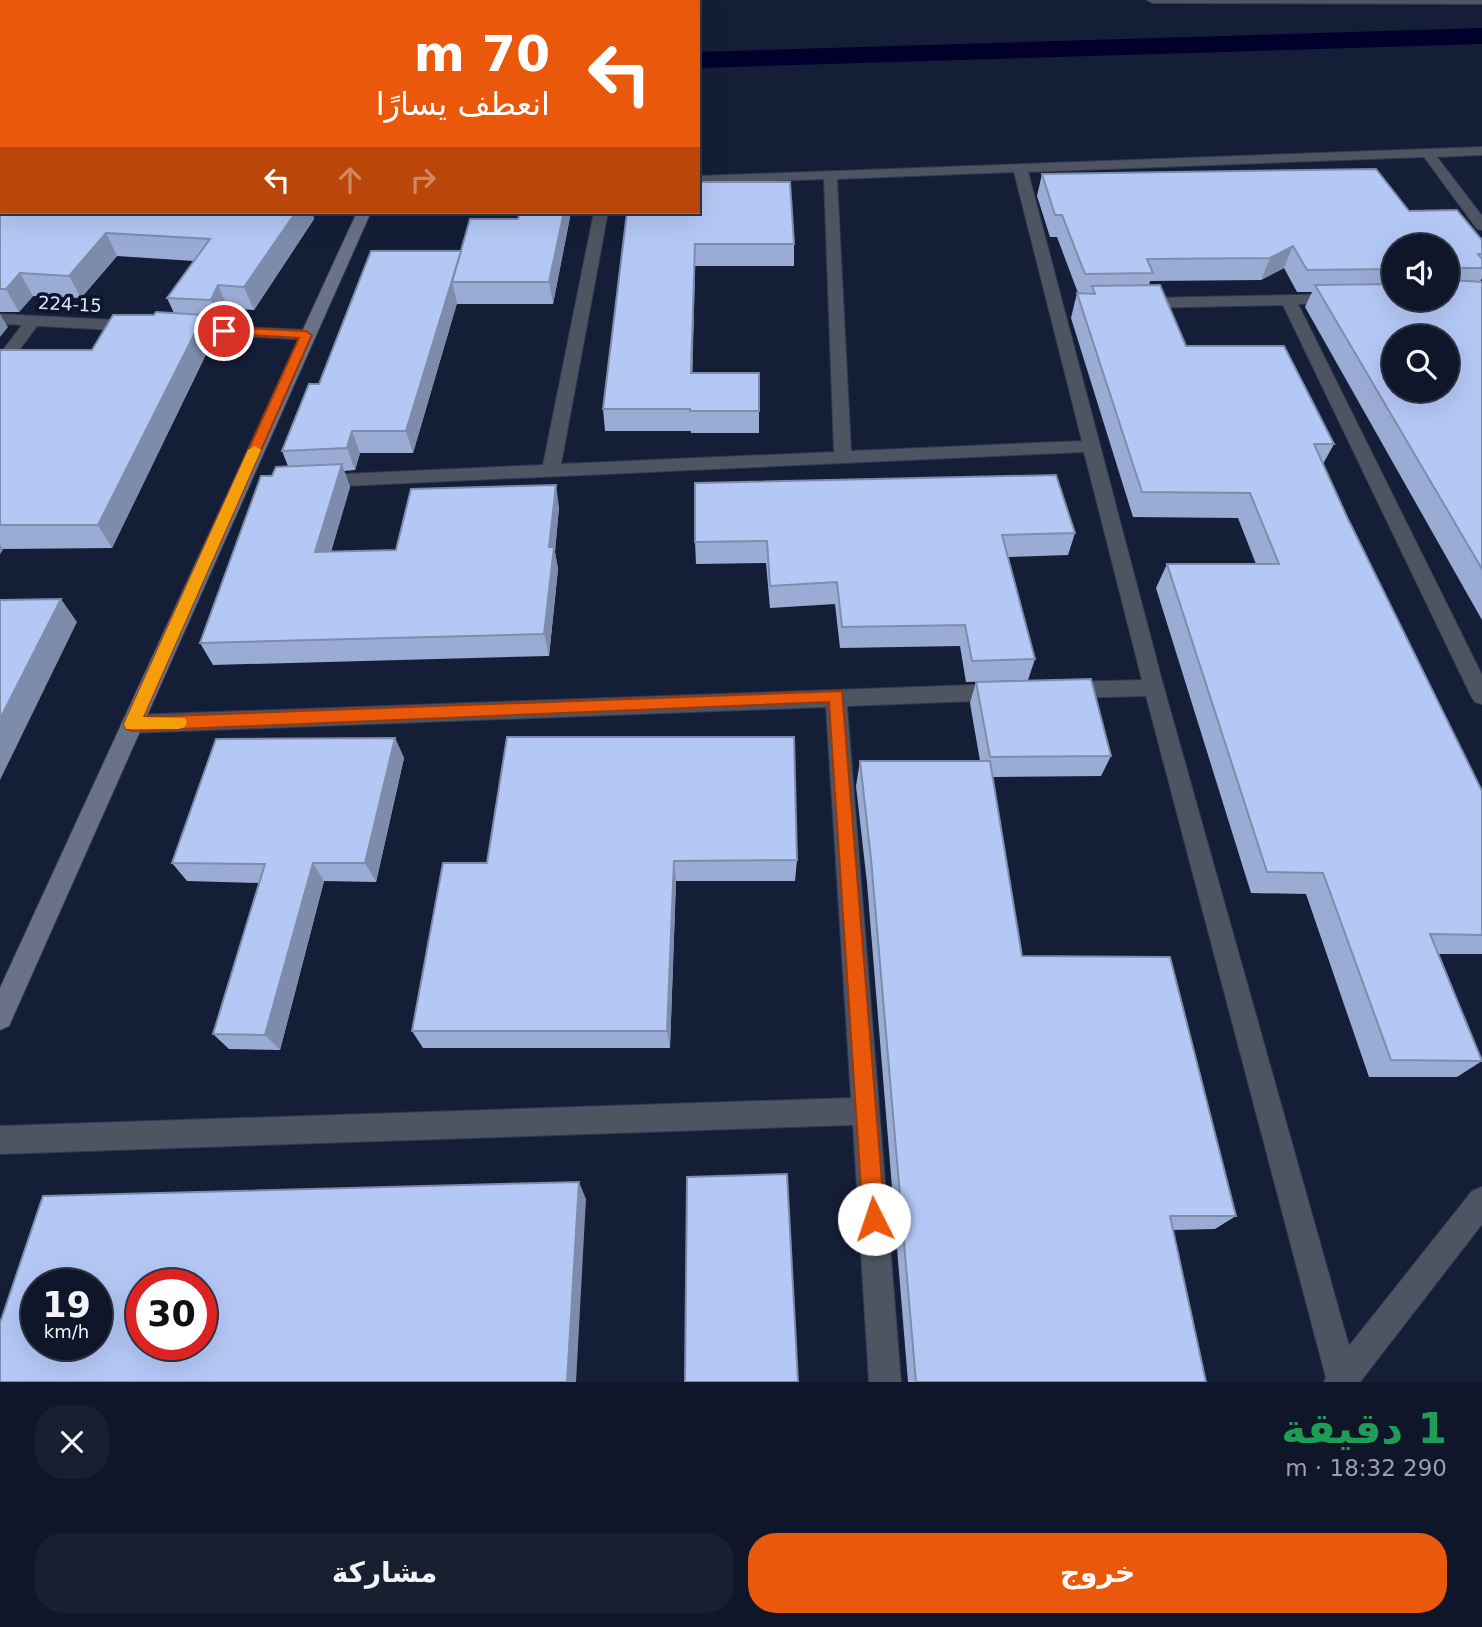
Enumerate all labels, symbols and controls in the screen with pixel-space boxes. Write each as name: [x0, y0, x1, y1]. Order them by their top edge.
text: 70 m: [414, 26, 550, 83]
icon: left: [574, 28, 665, 119]
text: انعطف يسارًا: [376, 85, 550, 123]
icon: left: [258, 161, 296, 199]
icon: ahead: [331, 161, 369, 199]
icon: right: [404, 161, 442, 199]
map controls: [1382, 234, 1459, 402]
button: sound: [1382, 234, 1459, 311]
street label: 224-15: [38, 292, 102, 316]
pin: [194, 301, 254, 361]
icon: arrive: [205, 312, 243, 350]
button: search: [1382, 325, 1459, 402]
position arrow: [837, 1182, 911, 1256]
speed limit sign: 30: [126, 1269, 217, 1360]
text: 19: [42, 1285, 91, 1325]
text: km/h: [44, 1321, 89, 1342]
text: 1 دقيقة: [1281, 1404, 1447, 1453]
button: close: [35, 1405, 109, 1479]
text: 290 m · 18:32: [1285, 1455, 1447, 1481]
button: مشاركة: [35, 1533, 734, 1613]
button: خروج: [748, 1533, 1447, 1613]

